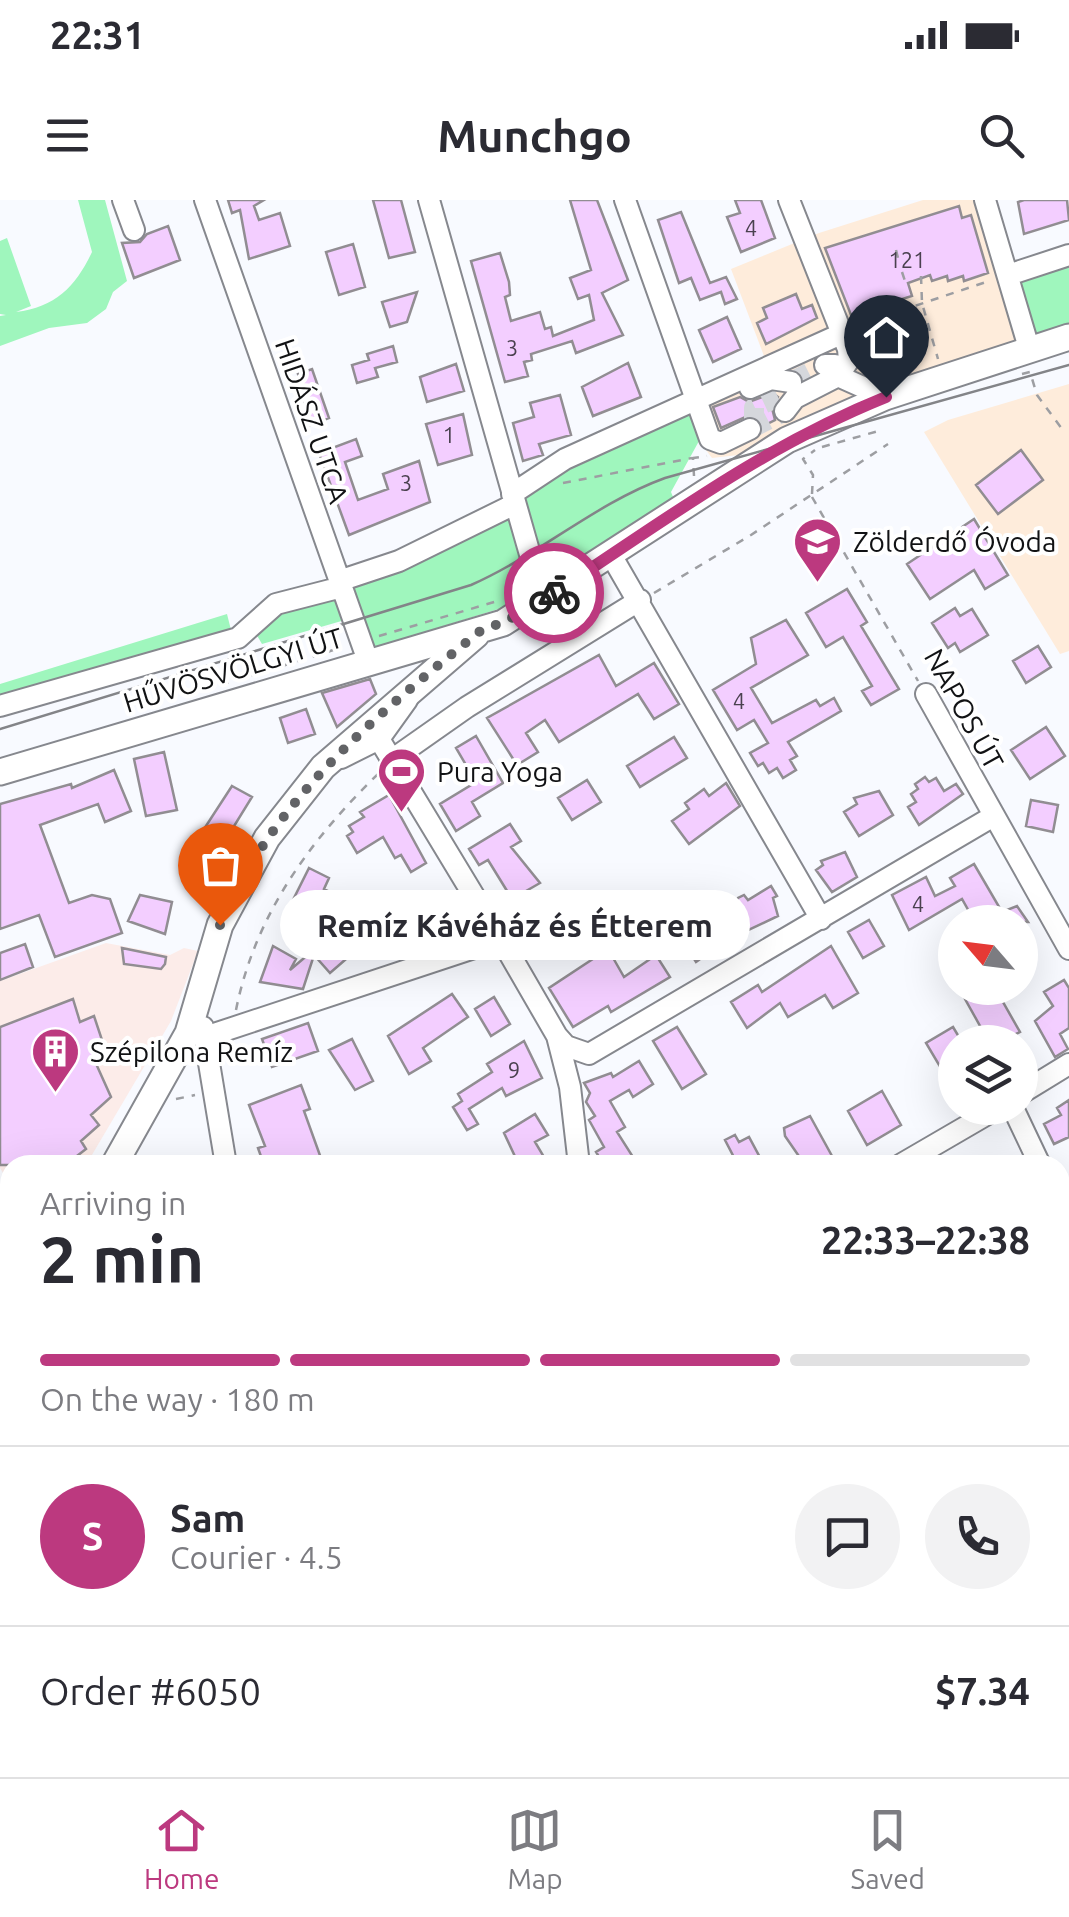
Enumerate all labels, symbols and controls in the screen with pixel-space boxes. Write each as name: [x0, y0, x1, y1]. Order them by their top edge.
text: 22:31: [50, 14, 145, 56]
icon: menu: [40, 108, 95, 163]
icon: search: [974, 108, 1029, 163]
text: Munchgo: [437, 110, 632, 161]
house number: 4: [745, 215, 757, 240]
house number: 121: [888, 247, 926, 272]
pin: [844, 295, 929, 398]
icon: home: [859, 310, 914, 365]
street label: HIDÁSZ UTCA: [270, 334, 356, 507]
house number: 3: [506, 335, 518, 360]
house number: 1: [443, 422, 455, 447]
house number: 3: [400, 470, 412, 495]
school or university icon: Zölderdő Óvoda: [792, 516, 844, 584]
place label: Zölderdő Óvoda: [853, 525, 1056, 557]
courier: [504, 543, 604, 643]
icon: bike: [527, 566, 582, 621]
street label: HŰVÖSVÖLGYI ÚT: [119, 620, 347, 718]
street label: NAPOS ÚT: [919, 643, 1011, 775]
house number: 4: [733, 688, 745, 713]
sports icon: Pura Yoga: [376, 746, 428, 814]
place label: Pura Yoga: [437, 756, 563, 787]
pin: [178, 823, 263, 926]
icon: bag: [193, 838, 248, 893]
callout: Remíz Kávéház és Étterem: [280, 890, 750, 960]
house number: 4: [912, 891, 924, 916]
north arrow: [938, 905, 1038, 1005]
map controls: [938, 905, 1038, 1125]
text: Remíz Kávéház és Étterem: [317, 907, 713, 943]
button: layers: [938, 1025, 1038, 1125]
building icon: Szépilona Remíz: [29, 1026, 81, 1094]
place label: Szépilona Remíz: [90, 1036, 293, 1067]
house number: 9: [508, 1057, 520, 1082]
text: Arriving in: [40, 1185, 186, 1221]
text: 22:33–22:38: [821, 1219, 1030, 1261]
text: 2 min: [40, 1222, 204, 1295]
text: On the way · 180 m: [40, 1381, 315, 1417]
button: chat: [795, 1484, 900, 1589]
button: phone: [925, 1484, 1030, 1589]
text: Sam: [170, 1497, 245, 1539]
text: S: [82, 1515, 103, 1557]
text: Courier · 4.5: [170, 1539, 343, 1575]
text: Order #6050: [40, 1670, 261, 1712]
text: $7.34: [935, 1670, 1030, 1712]
tab: Home: [144, 1803, 220, 1894]
tab: Map: [507, 1803, 563, 1894]
tab: Saved: [850, 1803, 925, 1894]

